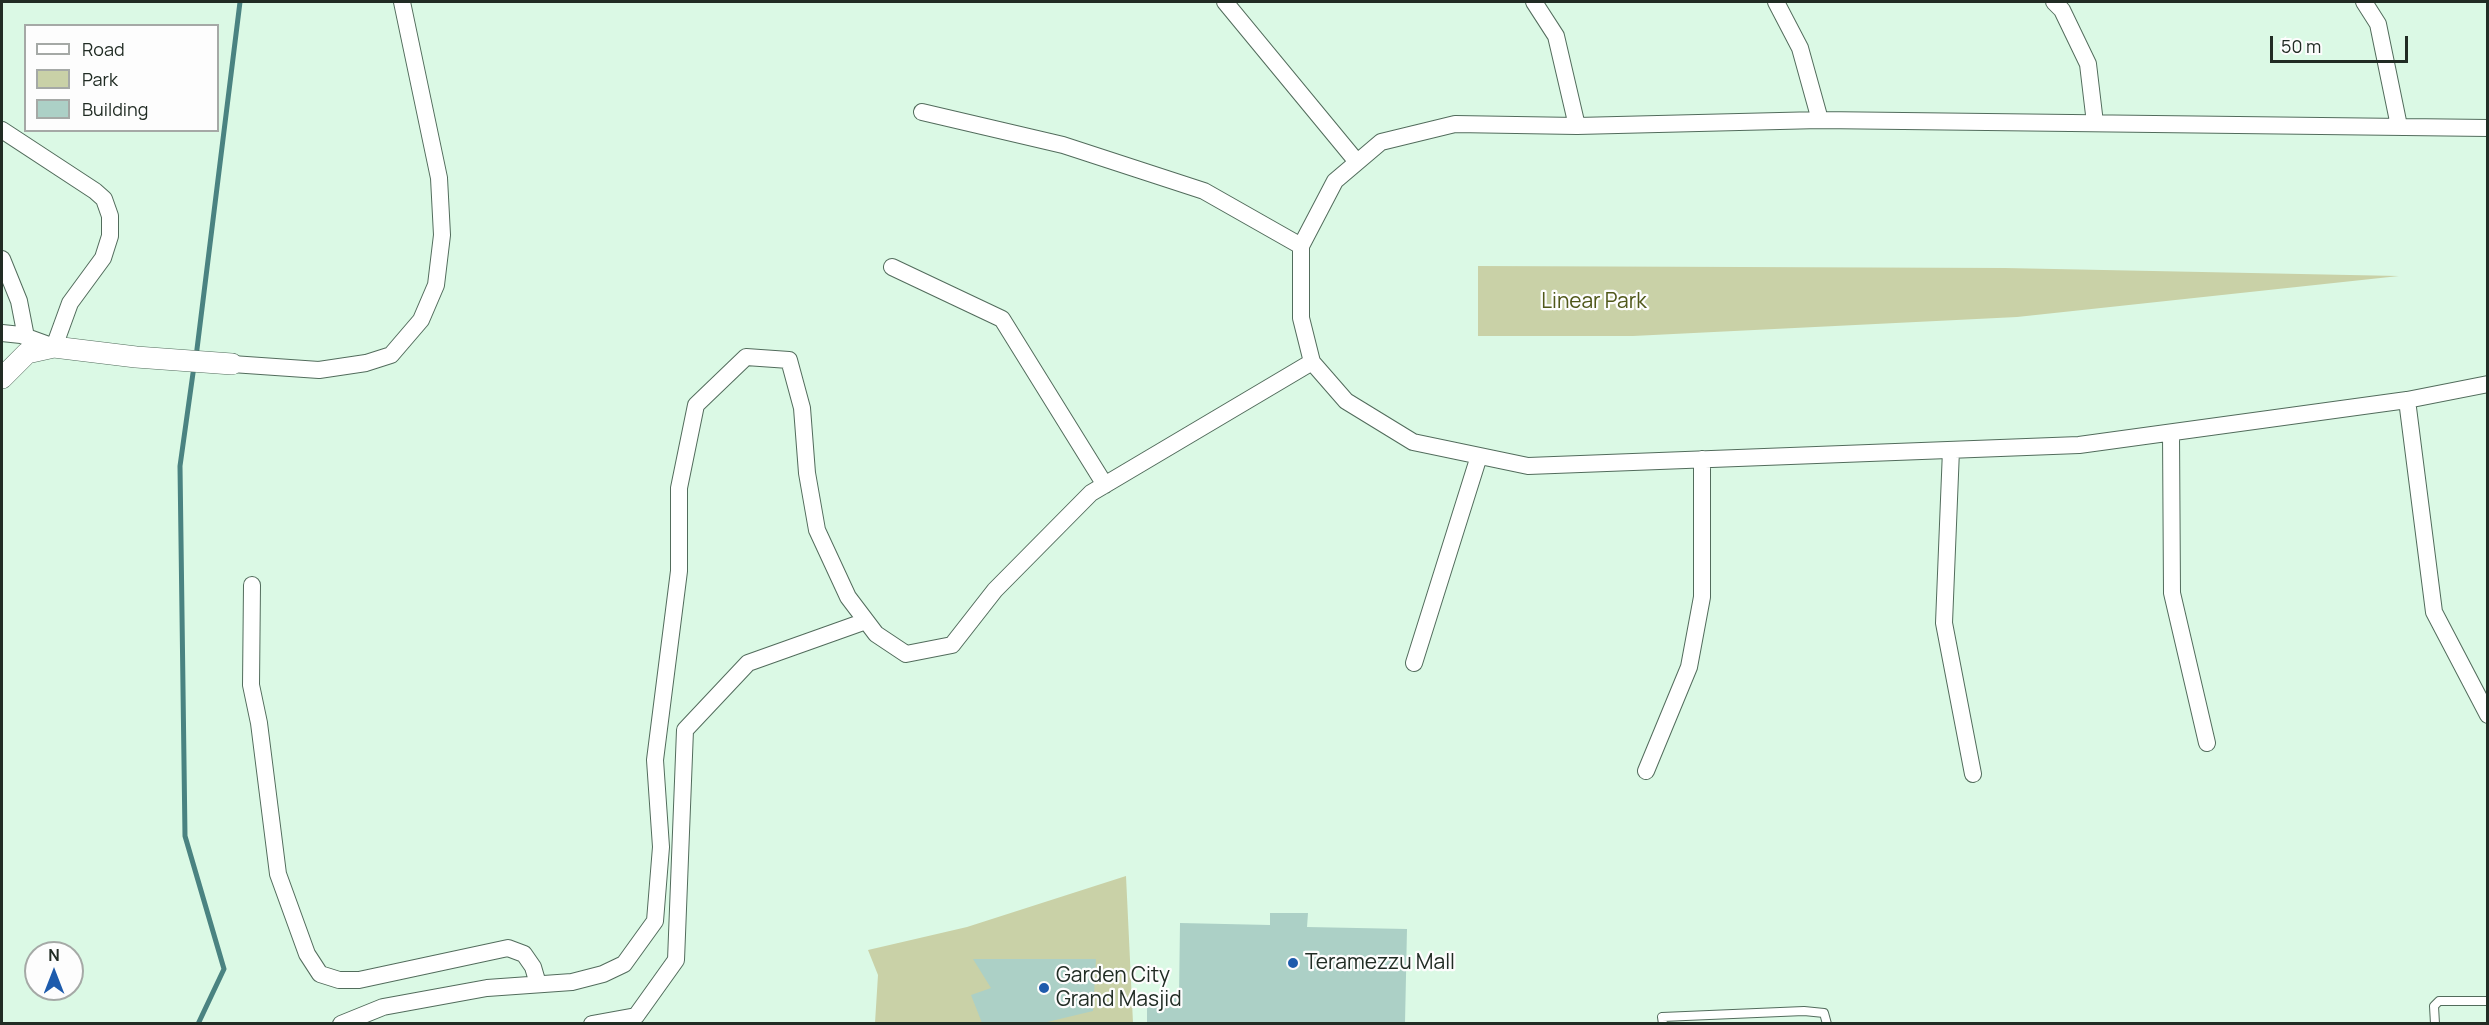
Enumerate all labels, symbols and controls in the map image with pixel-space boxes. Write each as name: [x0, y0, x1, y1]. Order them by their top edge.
legend: [24, 24, 219, 132]
scale bar: [2273, 24, 2411, 62]
text: 50 m: [2281, 34, 2321, 58]
text: Road: [82, 37, 125, 61]
text: Park: [82, 67, 118, 91]
text: Building: [82, 97, 148, 121]
park label: Linear Park: [1541, 289, 1647, 315]
north arrow: [24, 941, 84, 1001]
text: N: [48, 944, 60, 966]
place label: Teramezzu Mall: [1305, 950, 1455, 976]
marker: Teramezzu Mall: [1286, 956, 1300, 970]
place label: Garden City Grand Masjid: [1056, 963, 1182, 1013]
marker: Garden City Grand Masjid: [1037, 981, 1051, 995]

